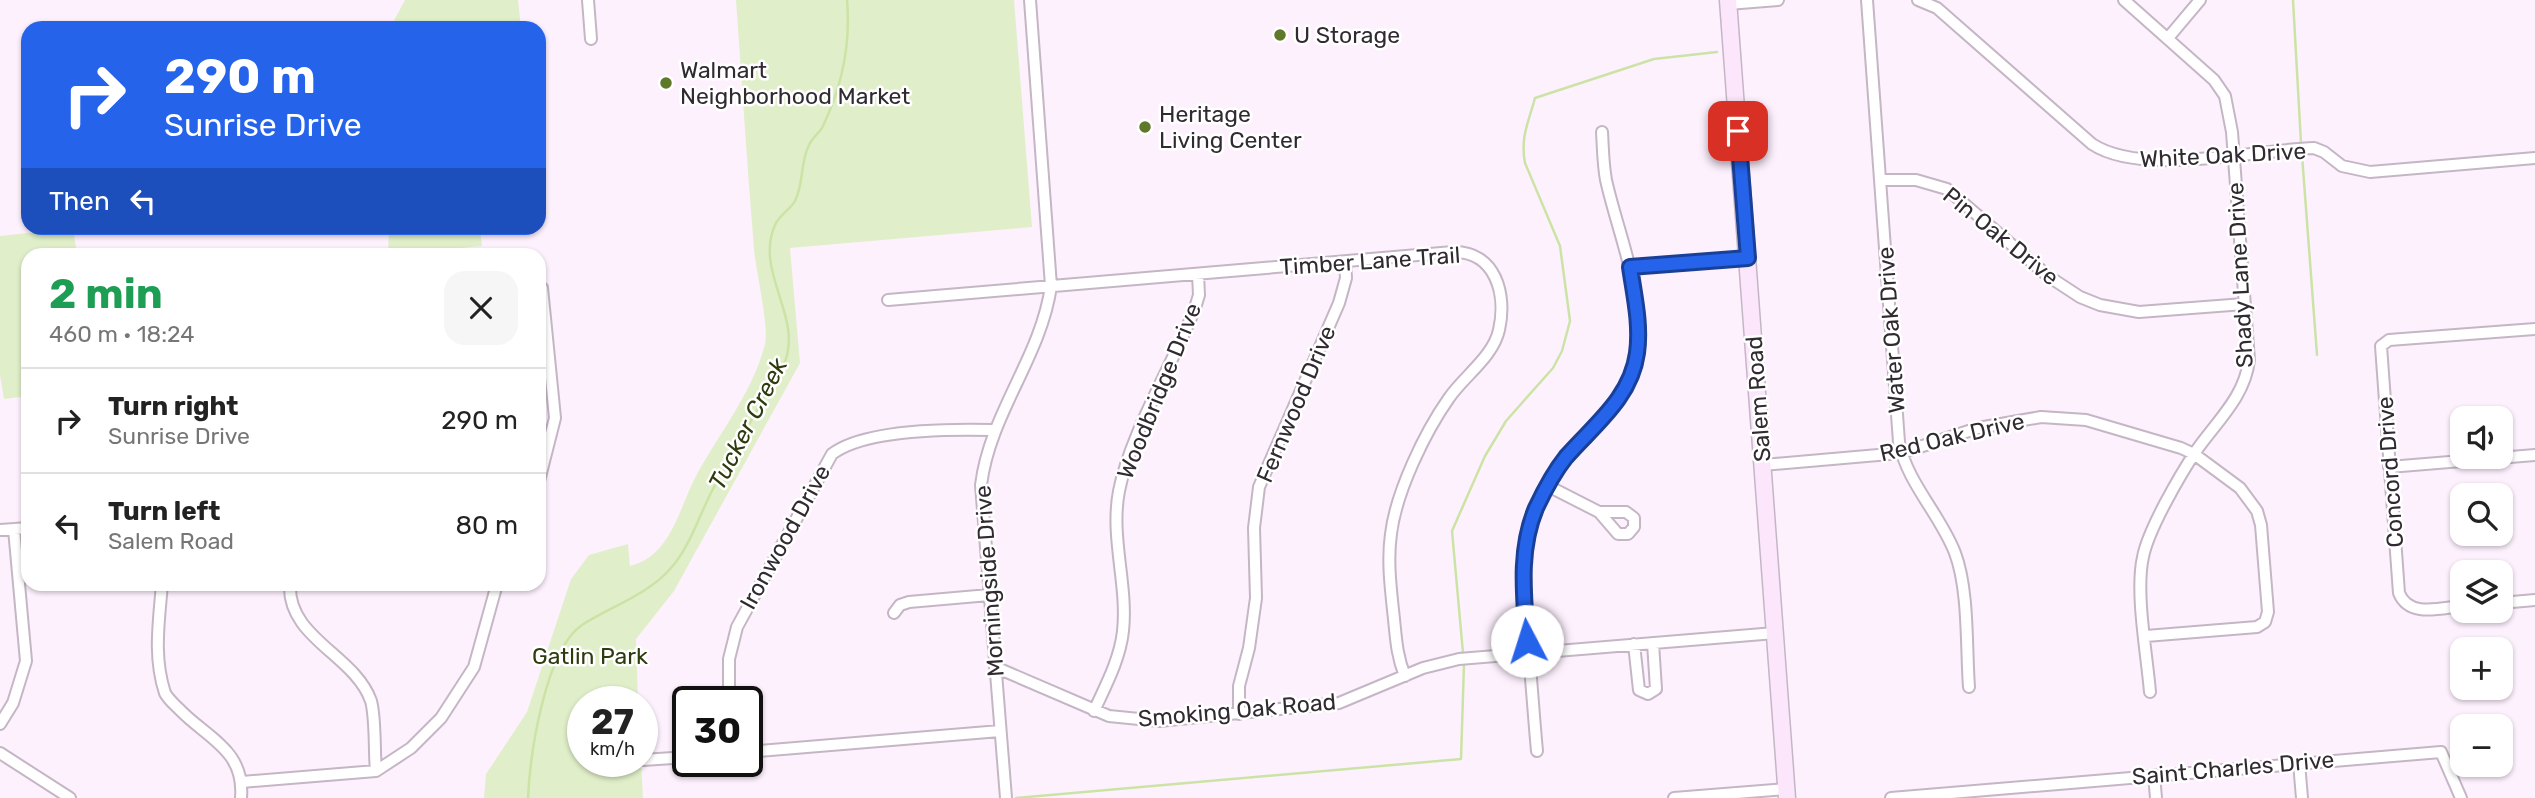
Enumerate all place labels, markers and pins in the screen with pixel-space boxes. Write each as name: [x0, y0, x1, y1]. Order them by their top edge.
place label: U Storage: [1294, 21, 1400, 49]
marker: U Storage: [1272, 27, 1288, 43]
place label: Walmart Neighborhood Market: [680, 56, 910, 110]
marker: Walmart Neighborhood Market: [658, 75, 674, 91]
place label: Heritage Living Center: [1159, 100, 1302, 154]
pin: [1708, 101, 1768, 161]
marker: Heritage Living Center: [1137, 119, 1153, 135]

